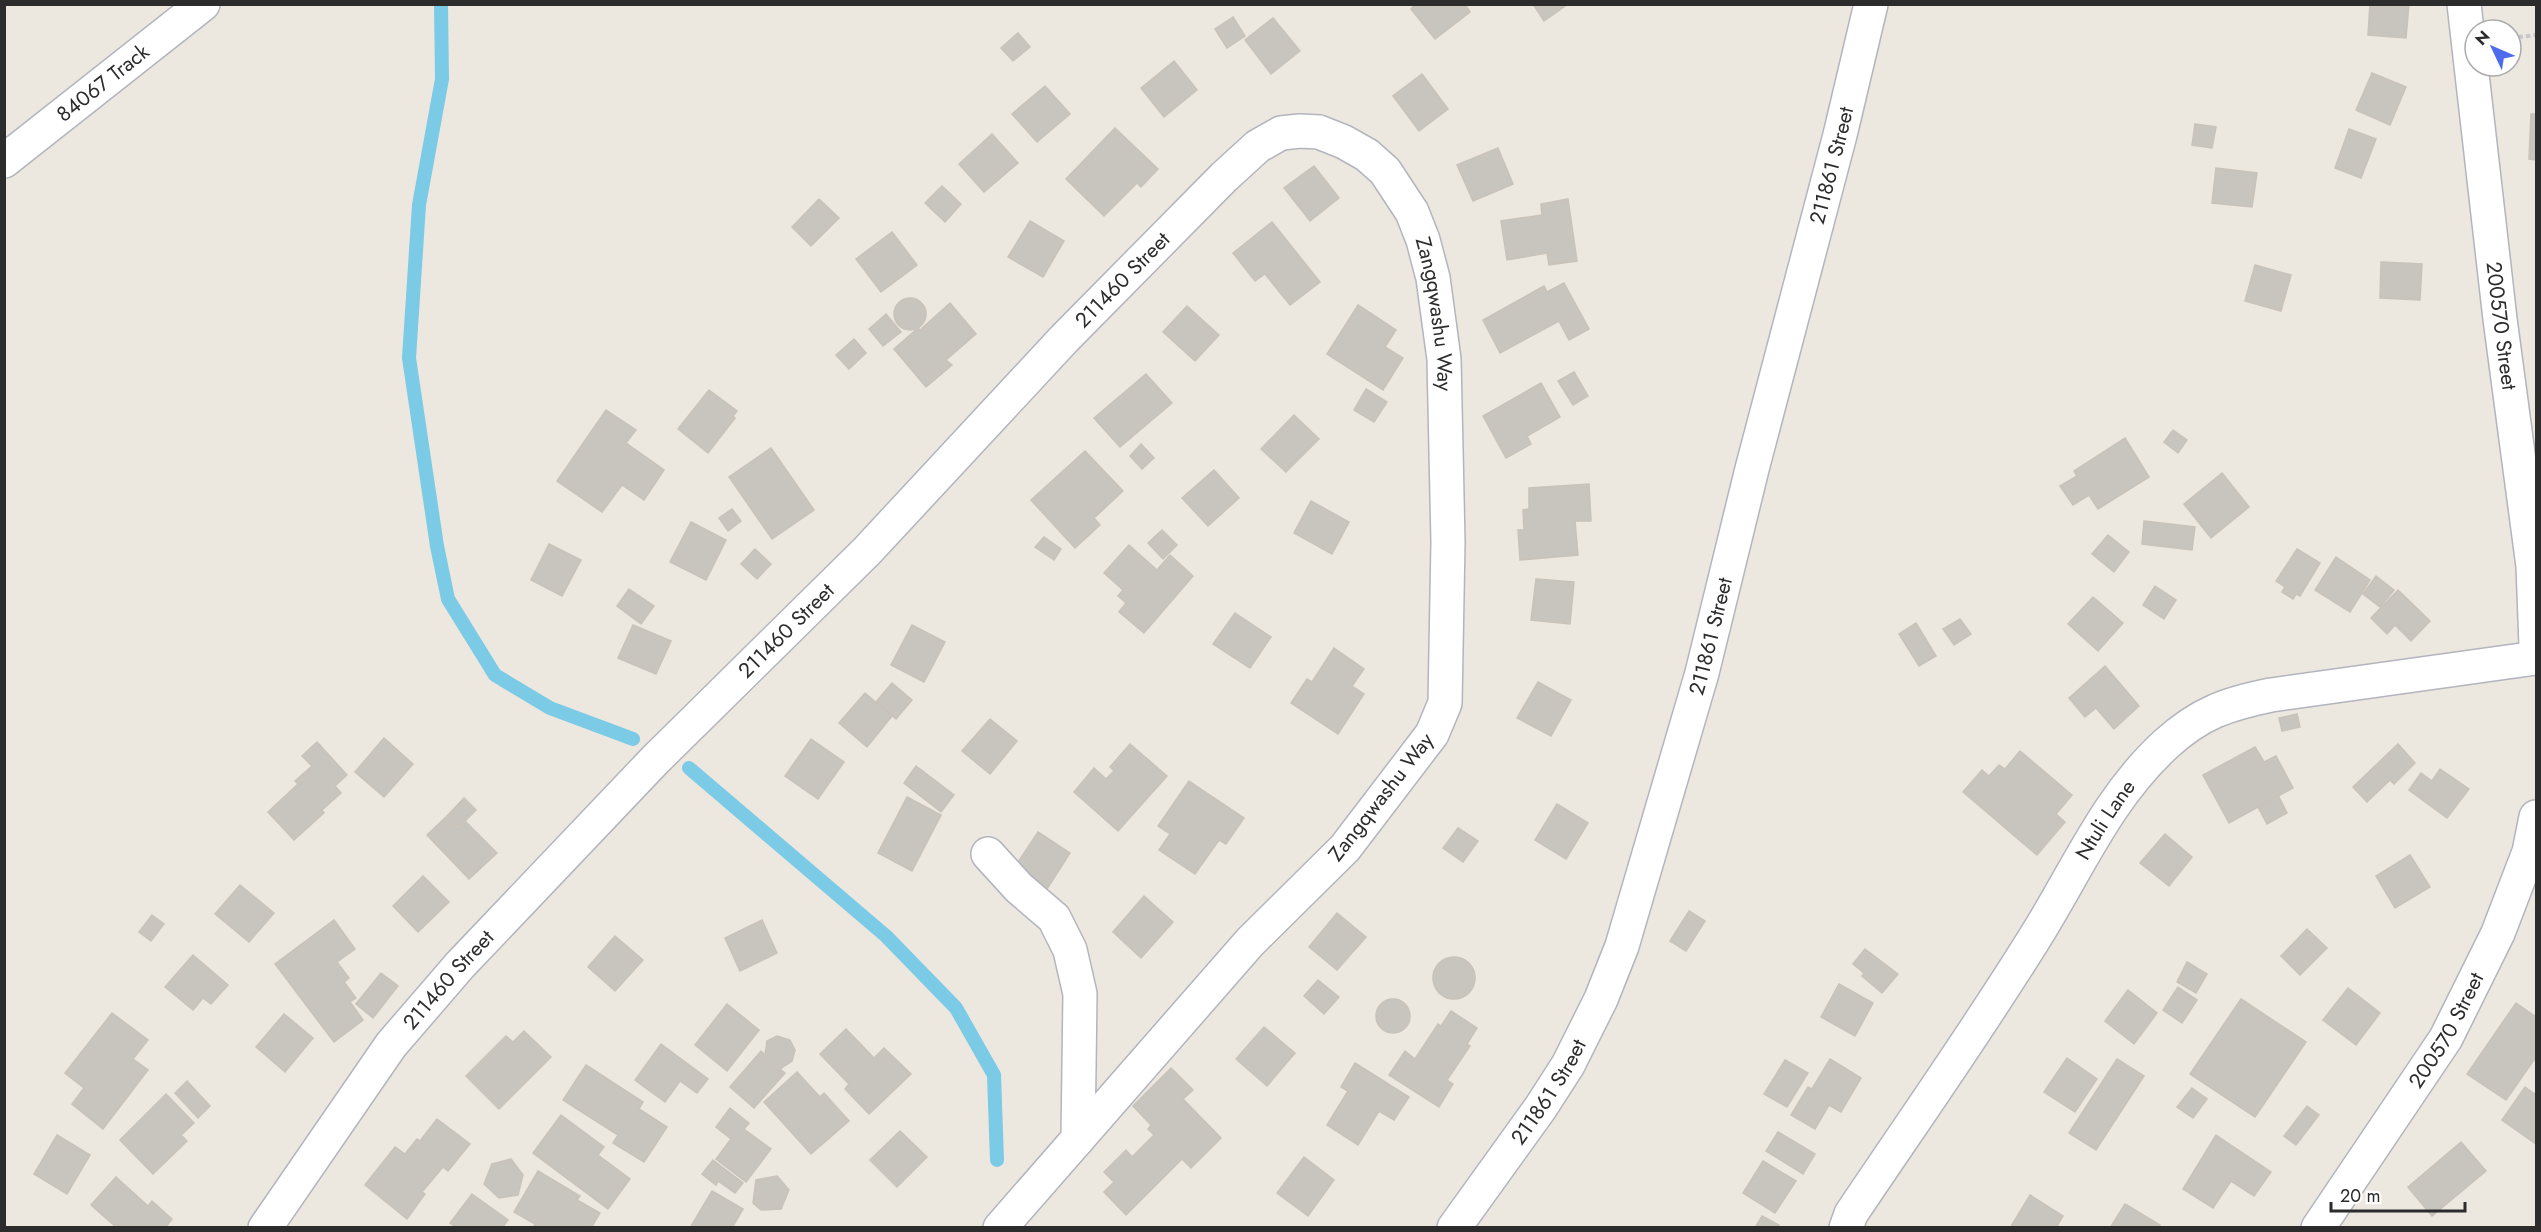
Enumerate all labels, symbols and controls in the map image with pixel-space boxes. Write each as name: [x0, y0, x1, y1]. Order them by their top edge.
north arrow: [2463, 18, 2523, 78]
text: N: [2470, 25, 2495, 50]
street label: 84067 Track: [50, 36, 156, 129]
street label: 211861 Street: [1802, 104, 1861, 228]
street label: 211460 Street: [1068, 225, 1177, 335]
street label: Zangqwashu Way: [1408, 234, 1460, 392]
street label: 200570 Street: [2479, 260, 2524, 392]
street label: 211861 Street: [1681, 574, 1740, 699]
street label: 211460 Street: [731, 576, 841, 685]
street label: Zangqwashu Way: [1321, 726, 1441, 868]
street label: Ntuli Lane: [2068, 773, 2142, 866]
street label: 211460 Street: [396, 923, 501, 1036]
street label: 200570 Street: [2401, 967, 2491, 1094]
street label: 211861 Street: [1504, 1034, 1594, 1151]
scale bar: [2331, 1175, 2464, 1213]
text: 20 m: [2340, 1183, 2380, 1209]

